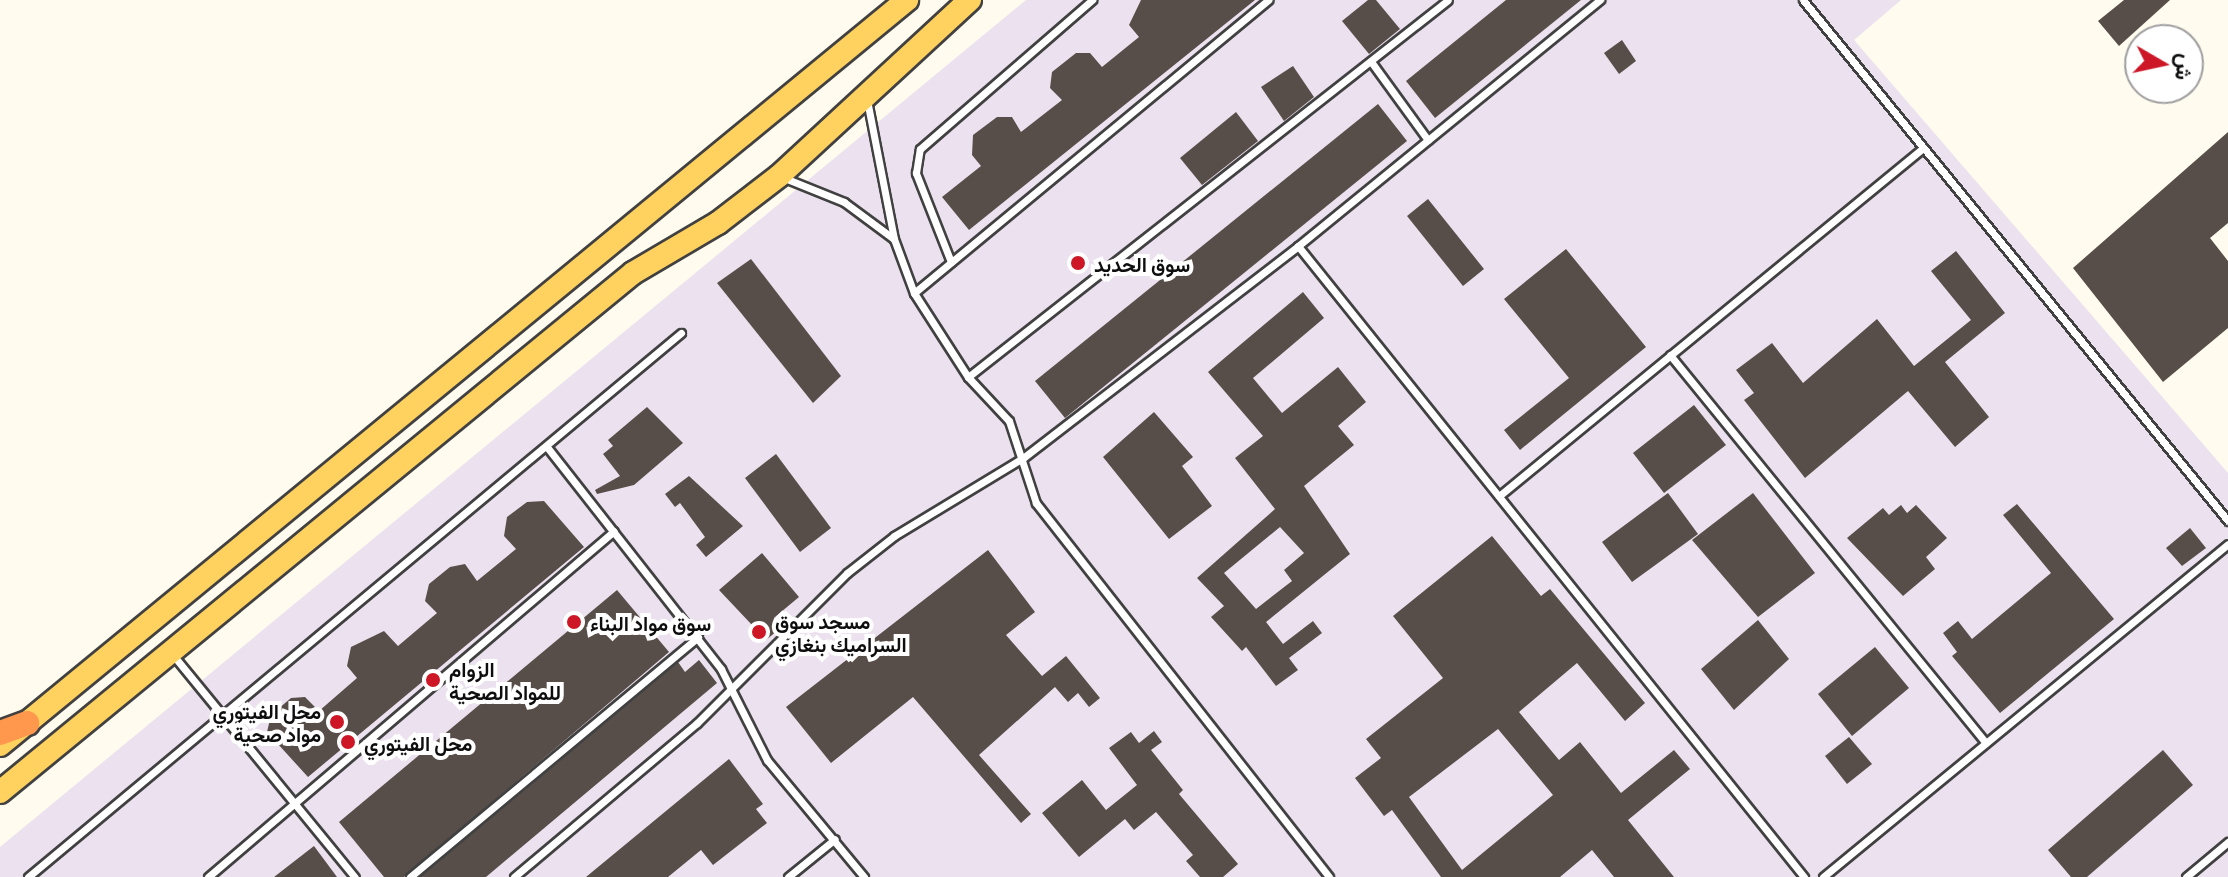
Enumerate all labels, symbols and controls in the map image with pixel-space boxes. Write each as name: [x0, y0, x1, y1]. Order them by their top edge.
north arrow: [2124, 24, 2204, 104]
text: ش: [2168, 52, 2205, 83]
place label: سوق الحديد: [1094, 251, 1190, 275]
marker: سوق الحديد: [1069, 254, 1087, 272]
place label: مسجد سوق السراميك بنغازي: [775, 608, 907, 655]
place label: سوق مواد البناء: [590, 610, 711, 634]
marker: سوق مواد البناء: [565, 613, 583, 631]
marker: مسجد سوق السراميك بنغازي: [750, 623, 768, 641]
place label: الزوام للمواد الصحية: [449, 656, 561, 703]
marker: الزوام للمواد الصحية: [424, 671, 442, 689]
place label: محل الفيتوري مواد صحية: [213, 698, 321, 745]
marker: محل الفيتوري مواد صحية: [328, 713, 346, 731]
place label: محل الفيتوري: [364, 730, 472, 754]
marker: محل الفيتوري: [339, 733, 357, 751]

